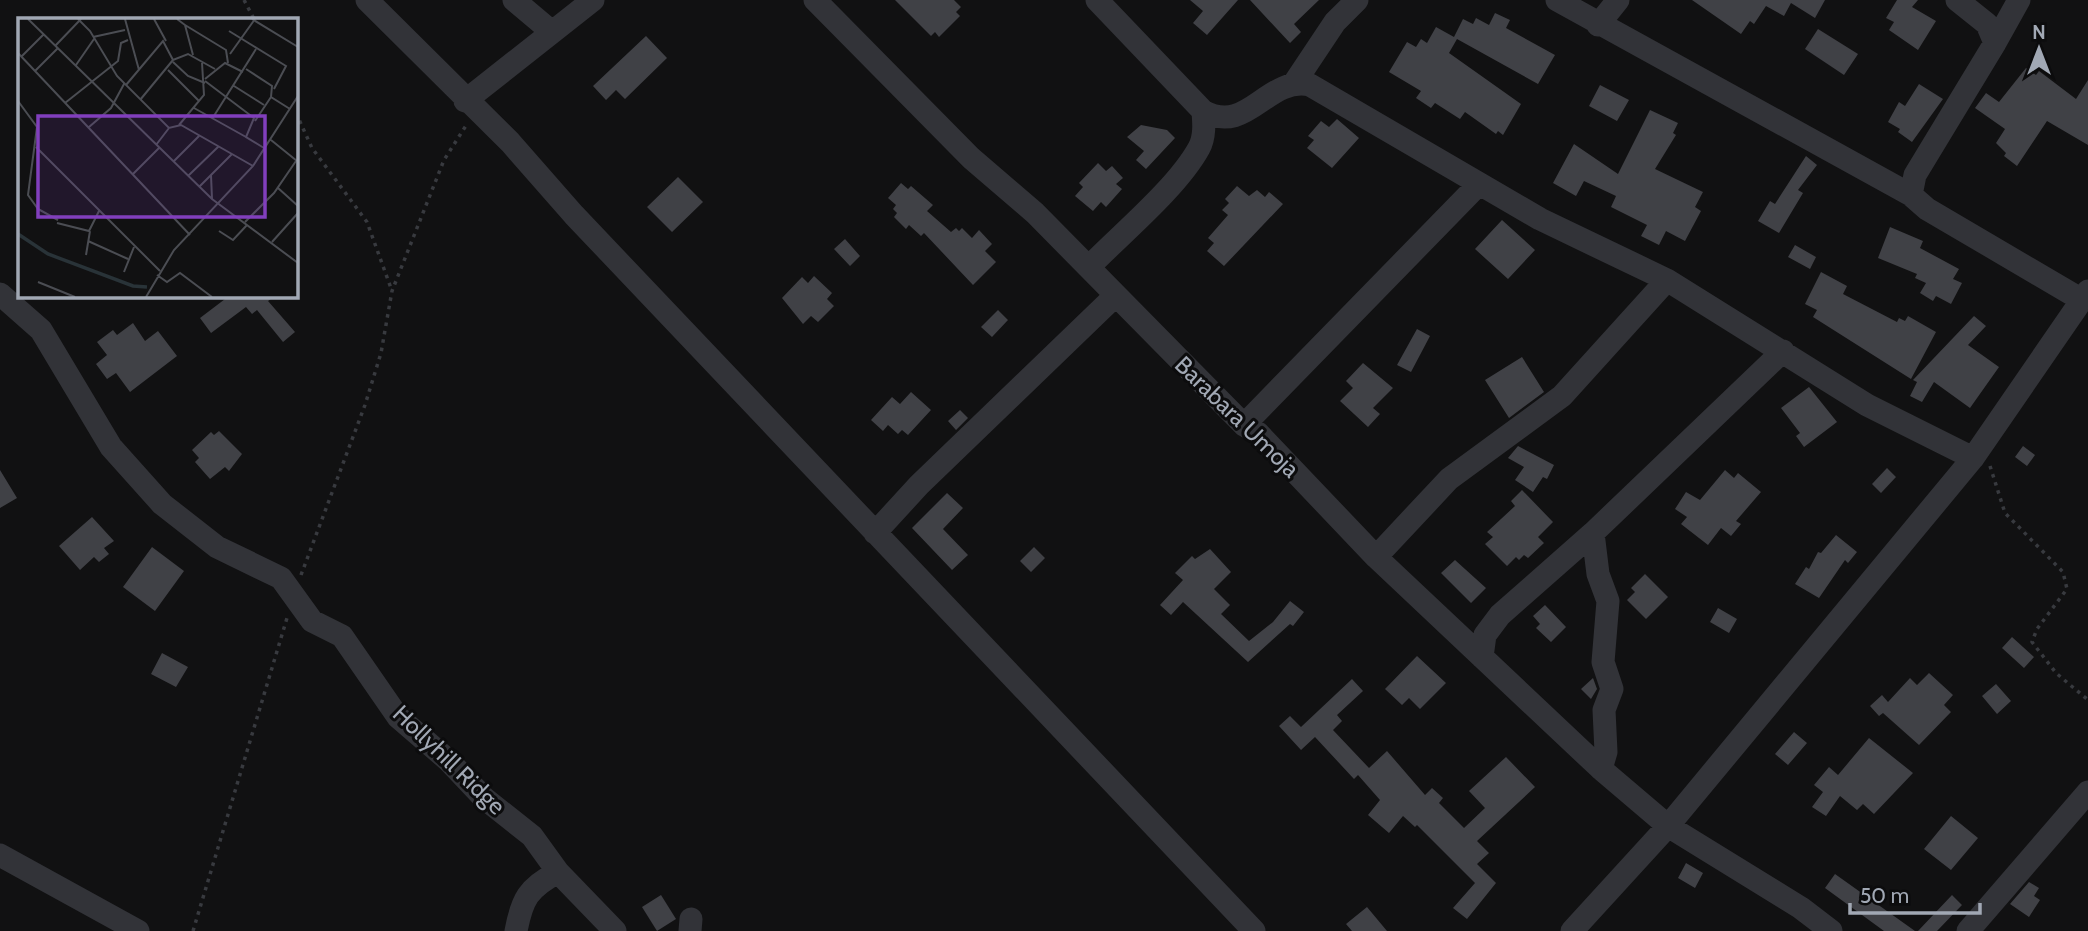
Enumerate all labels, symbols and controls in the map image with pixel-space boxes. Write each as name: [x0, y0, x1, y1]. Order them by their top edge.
north arrow: [2004, 14, 2074, 84]
inset map: [18, 18, 298, 298]
text: N: [2032, 21, 2046, 44]
street label: Barabara Umoja: [1169, 350, 1306, 484]
street label: Hollyhill Ridge: [387, 699, 512, 820]
scale bar: [1850, 872, 1980, 916]
text: 50 m: [1860, 883, 1909, 908]

